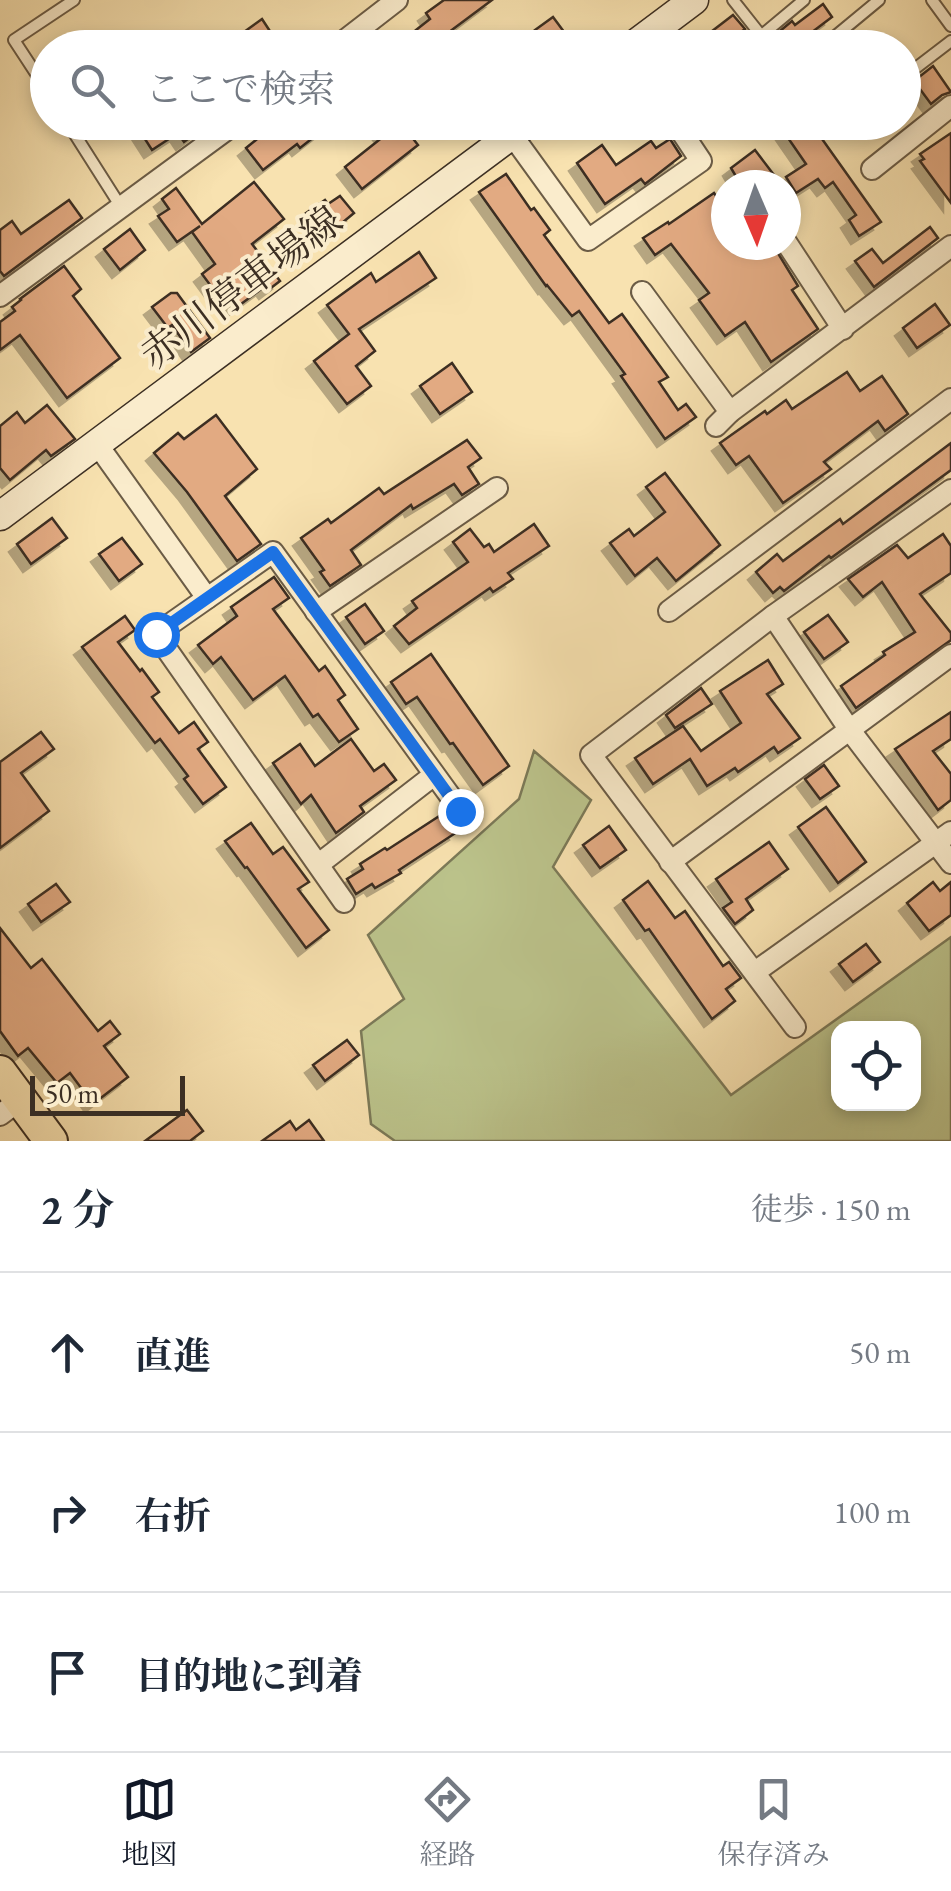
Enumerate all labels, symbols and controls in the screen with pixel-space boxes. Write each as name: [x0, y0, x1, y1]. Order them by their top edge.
search box: [30, 30, 921, 140]
icon: search: [65, 58, 120, 113]
text: ここで検索: [145, 64, 335, 113]
north arrow: [711, 170, 801, 260]
street label: 赤川停車場線: [130, 194, 352, 380]
route start: [134, 612, 180, 658]
route end: [438, 789, 484, 835]
map controls: [831, 1021, 921, 1111]
button: locate: [831, 1021, 921, 1111]
scale bar: [30, 1071, 185, 1116]
text: 50 m: [45, 1075, 99, 1111]
text: 2 分: [40, 1182, 114, 1237]
text: 徒歩 · 150 m: [750, 1188, 911, 1230]
icon: ahead: [40, 1325, 95, 1380]
text: 直進: [135, 1331, 211, 1380]
text: 50 m: [849, 1331, 911, 1373]
icon: right: [40, 1485, 95, 1540]
text: 右折: [135, 1491, 211, 1540]
text: 100 m: [834, 1491, 911, 1533]
icon: arrive: [40, 1645, 95, 1700]
text: 目的地に到着: [135, 1651, 363, 1700]
tab: 地図: [121, 1772, 177, 1872]
tab: 経路: [419, 1772, 476, 1872]
tab: 保存済み: [718, 1772, 830, 1872]

